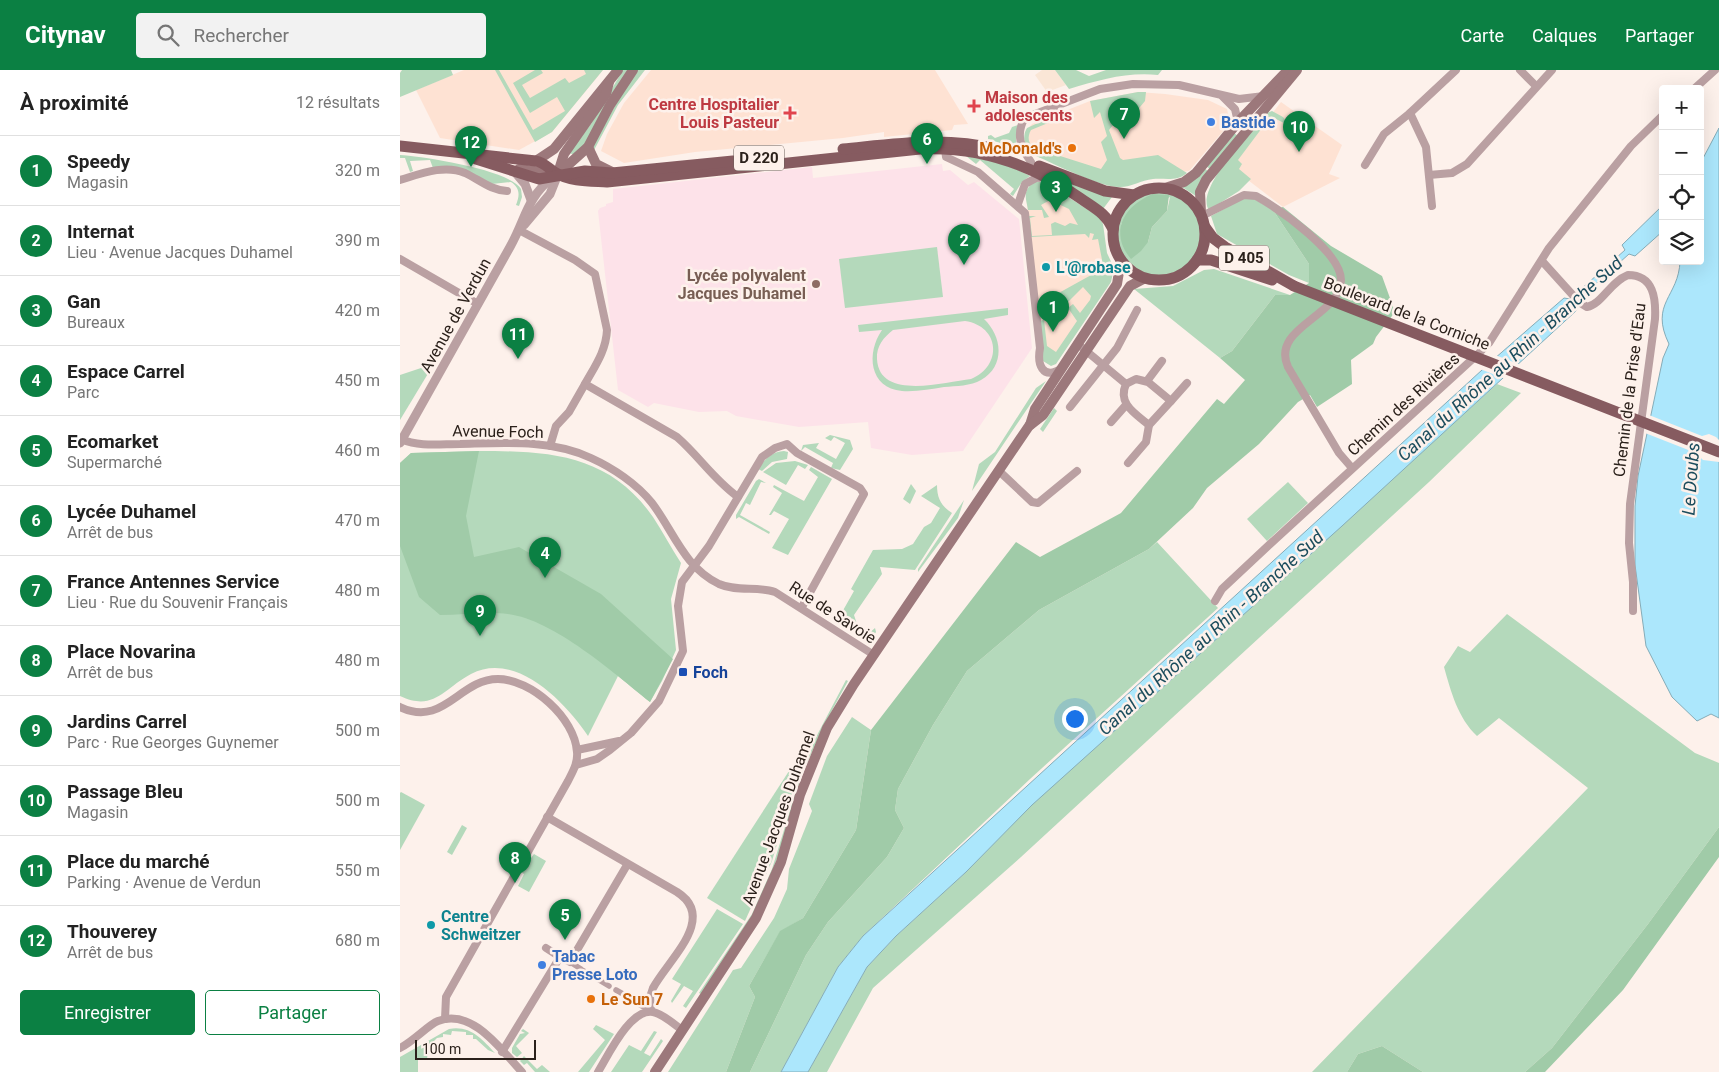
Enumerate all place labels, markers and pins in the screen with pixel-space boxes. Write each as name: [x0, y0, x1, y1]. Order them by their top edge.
place label: Maison des adolescents: [985, 88, 1072, 125]
place label: Centre Hospitalier Louis Pasteur: [648, 95, 779, 132]
pin: 7: [1108, 98, 1140, 139]
marker: Maison des adolescents: [967, 99, 981, 113]
marker: Centre Hospitalier Louis Pasteur: [783, 106, 797, 120]
pin: 10: [1283, 111, 1315, 152]
place label: Bastide: [1221, 113, 1276, 132]
marker: Bastide: [1205, 116, 1217, 128]
pin: 6: [911, 123, 943, 164]
pin: 12: [455, 126, 487, 167]
place label: McDonald's: [979, 139, 1062, 158]
marker: McDonald's: [1066, 142, 1078, 154]
pin: 3: [1040, 171, 1072, 212]
pin: 2: [948, 224, 980, 265]
place label: L'@robase: [1056, 258, 1131, 277]
marker: L'@robase: [1040, 261, 1052, 273]
place label: Lycée polyvalent Jacques Duhamel: [678, 266, 807, 303]
marker: Lycée polyvalent Jacques Duhamel: [810, 278, 822, 290]
pin: 1: [1037, 291, 1069, 332]
pin: 11: [502, 318, 534, 359]
pin: 4: [529, 537, 561, 578]
pin: 9: [464, 595, 496, 636]
place label: Foch: [693, 663, 728, 682]
marker: Foch: [677, 666, 689, 678]
pin: 8: [499, 842, 531, 883]
pin: 5: [549, 899, 581, 940]
place label: Centre Schweitzer: [441, 907, 521, 944]
marker: Centre Schweitzer: [425, 919, 437, 931]
place label: Tabac Presse Loto: [552, 947, 638, 984]
marker: Tabac Presse Loto: [536, 959, 548, 971]
place label: Le Sun 7: [601, 990, 663, 1009]
marker: Le Sun 7: [585, 993, 597, 1005]

